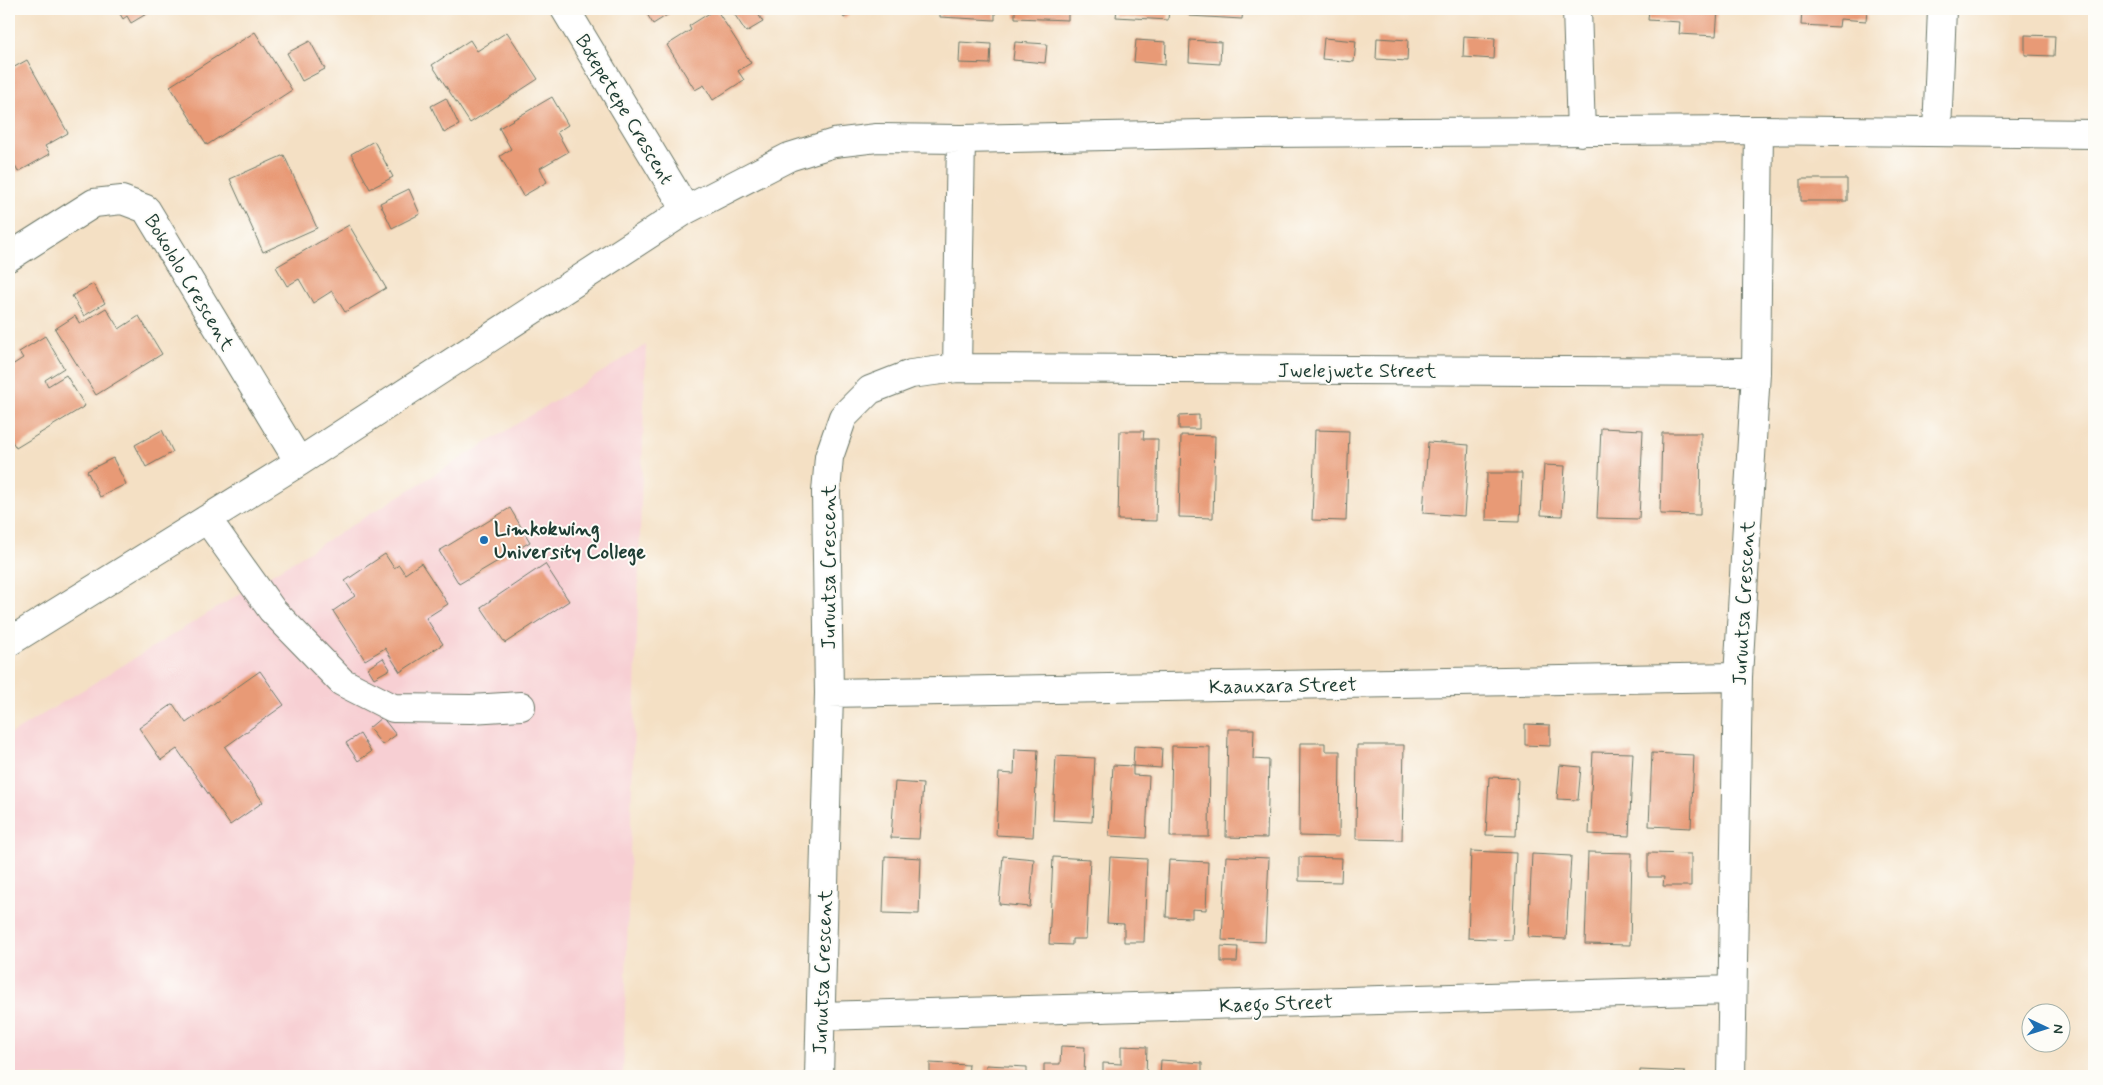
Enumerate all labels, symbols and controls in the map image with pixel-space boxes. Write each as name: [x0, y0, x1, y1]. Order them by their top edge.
street label: Botepetepe Crescent: [568, 30, 679, 190]
street label: Bokololo Crescent: [137, 209, 240, 356]
street label: Jwelejwete Street: [1278, 358, 1436, 385]
street label: Juruutsa Crescent: [816, 484, 843, 650]
place label: Limkokwing University College: [494, 516, 646, 566]
street label: Juruutsa Crescent: [1727, 520, 1762, 686]
marker: Limkokwing University College: [478, 534, 490, 546]
street label: Kaauxara Street: [1209, 672, 1357, 701]
street label: Juruutsa Crescent: [807, 889, 840, 1055]
street label: Kaego Street: [1219, 989, 1334, 1022]
north arrow: [2020, 1002, 2070, 1052]
text: N: [2049, 1024, 2067, 1034]

